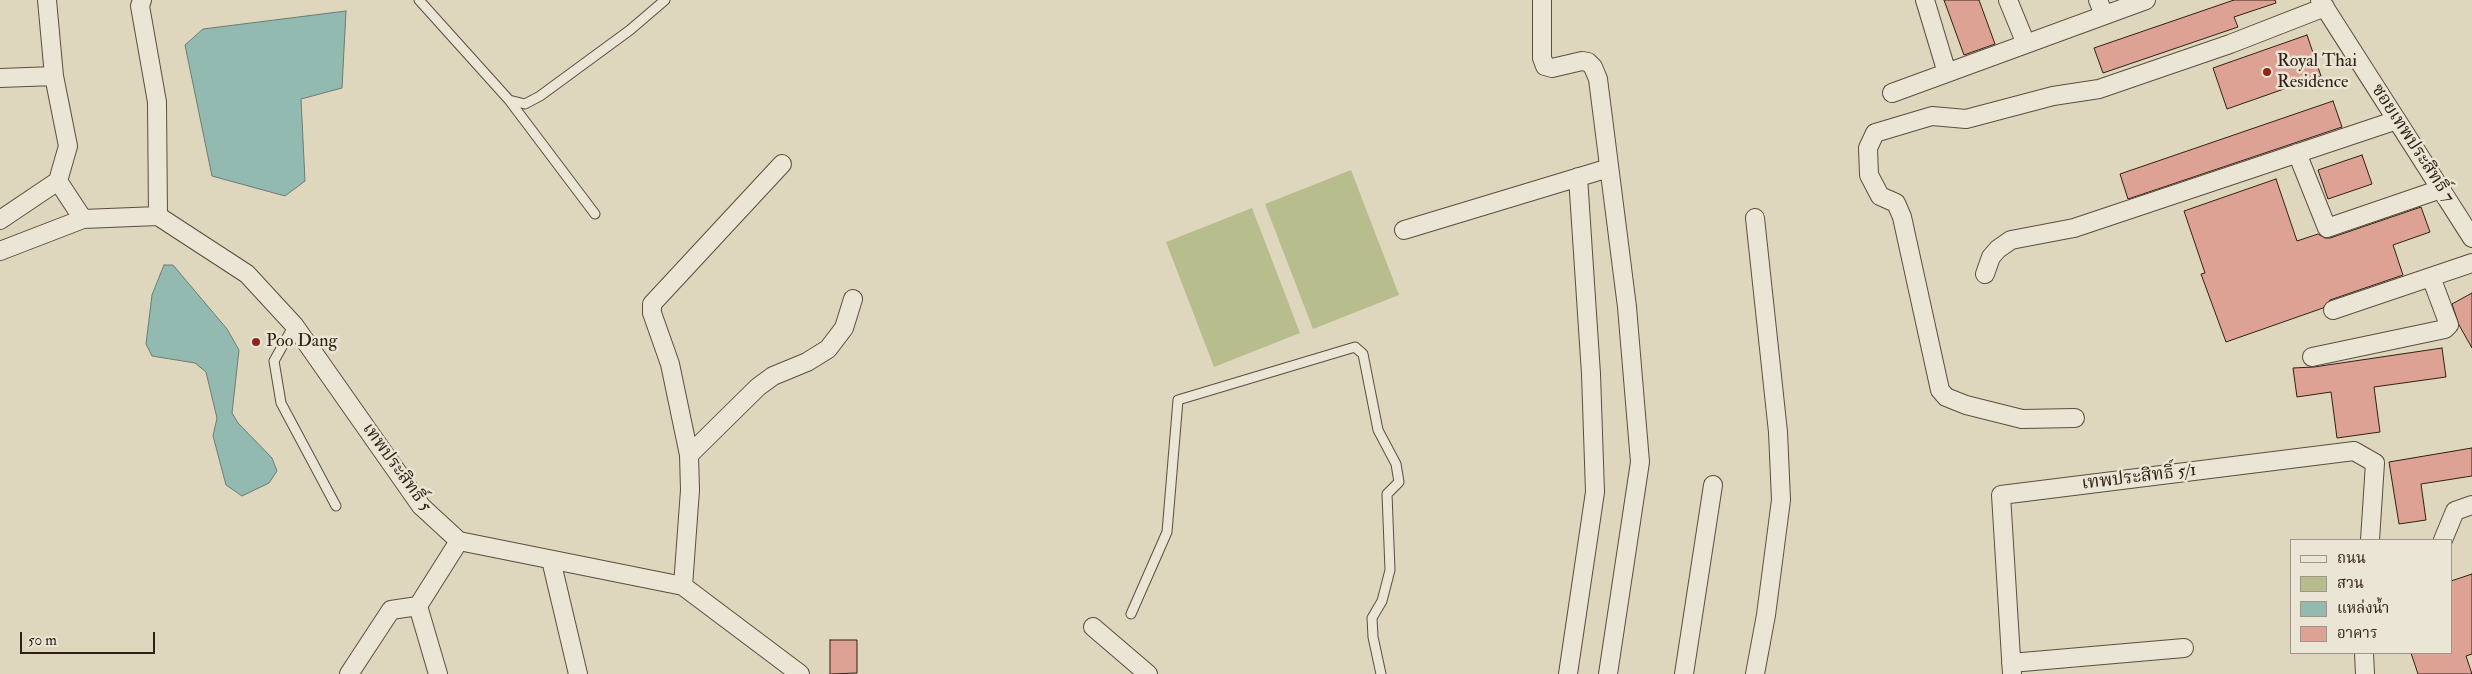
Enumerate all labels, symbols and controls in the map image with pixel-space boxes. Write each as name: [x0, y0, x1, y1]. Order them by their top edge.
place label: Royal Thai Residence: [2277, 51, 2357, 94]
marker: Royal Thai Residence: [2261, 66, 2273, 78]
street label: ซอยเทพประสิทธิ์ 7: [2366, 81, 2458, 207]
place label: Poo Dang: [266, 331, 337, 353]
marker: Poo Dang: [250, 336, 262, 348]
street label: เทพประสิทธิ์ 5: [357, 419, 435, 517]
street label: เทพประสิทธิ์ 5/1: [2080, 460, 2198, 496]
legend: [2290, 539, 2452, 654]
text: ถนน: [2337, 549, 2366, 568]
text: สวน: [2337, 574, 2364, 593]
text: แหล่งน้ำ: [2337, 599, 2389, 618]
scale bar: [22, 622, 158, 654]
text: อาคาร: [2337, 624, 2377, 643]
text: 50 m: [28, 631, 57, 650]

